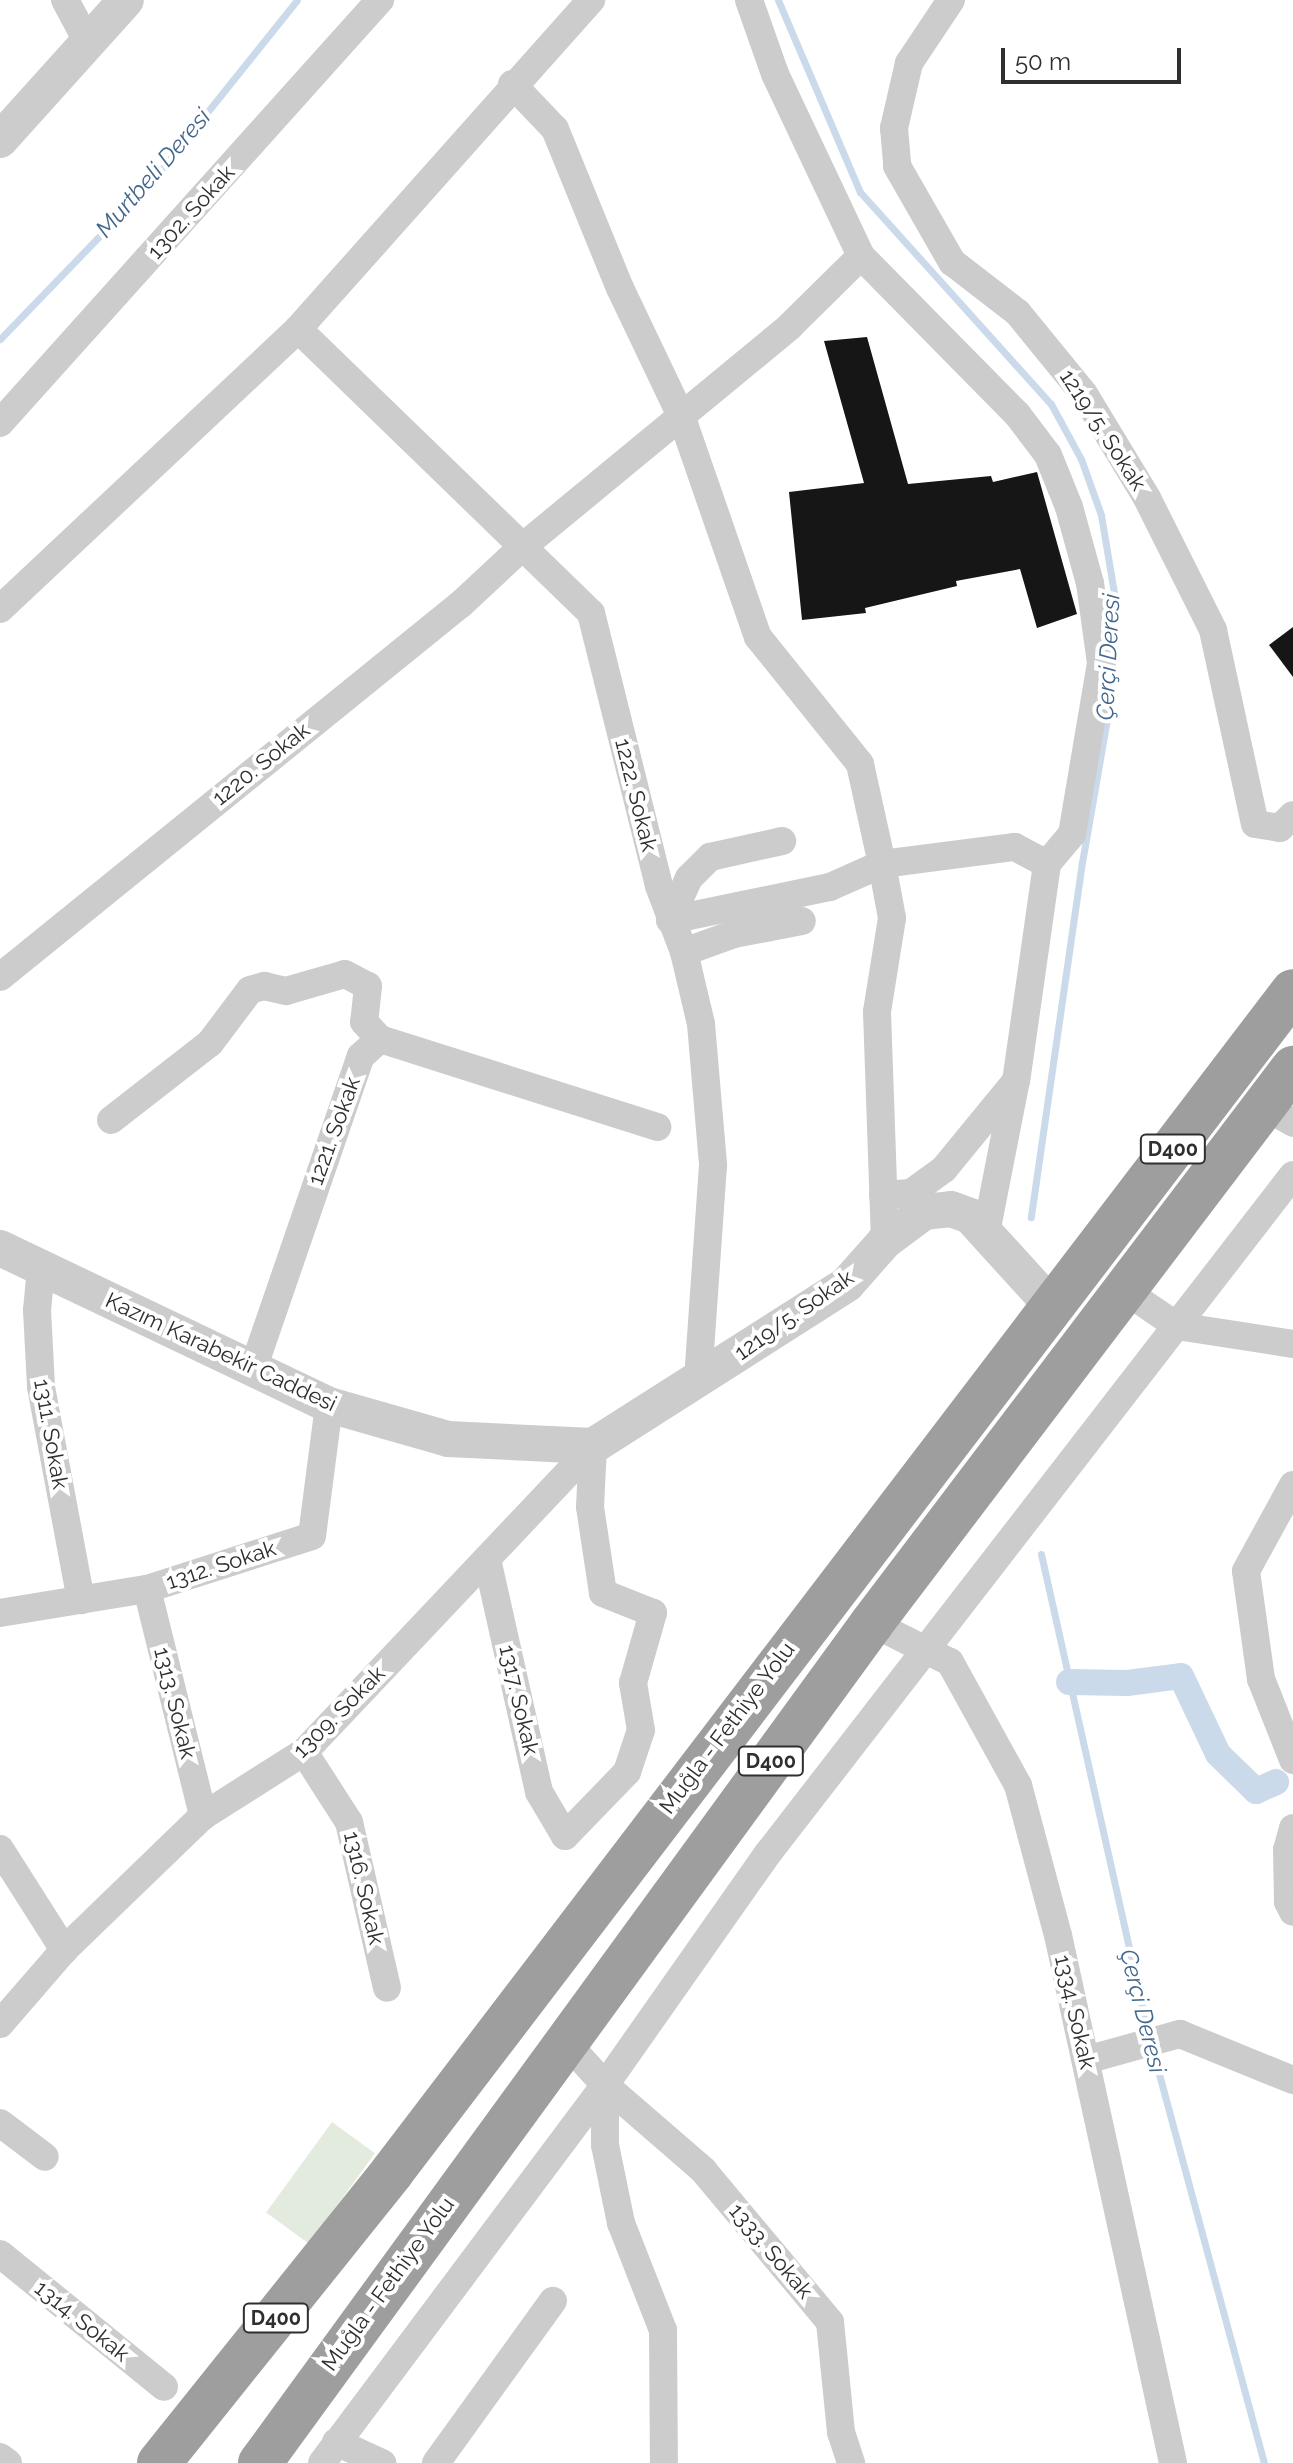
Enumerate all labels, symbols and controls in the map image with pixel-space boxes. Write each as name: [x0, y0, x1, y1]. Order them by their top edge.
scale bar: [1005, 32, 1185, 82]
text: 50 m: [1015, 47, 1071, 76]
water label: Murtbeli Deresi: [89, 103, 217, 243]
street label: 1302. Sokak: [142, 159, 240, 265]
street label: 1219/5. Sokak: [1054, 364, 1152, 496]
water label: Çerçi Deresi: [1090, 593, 1126, 721]
street label: 1220. Sokak: [207, 717, 315, 811]
street label: 1222. Sokak: [609, 736, 663, 854]
street label: 1221. Sokak: [302, 1073, 366, 1189]
road number: D400: [1139, 1133, 1207, 1165]
street label: 1219/5. Sokak: [729, 1264, 859, 1366]
street label: Kazım Karabekir Caddesi: [101, 1287, 341, 1417]
street label: 1311. Sokak: [28, 1377, 74, 1491]
street label: 1312. Sokak: [163, 1535, 279, 1595]
street label: Muğla - Fethiye Yolu: [654, 1637, 800, 1819]
street label: 1317. Sokak: [494, 1642, 544, 1758]
street label: 1313. Sokak: [148, 1645, 202, 1761]
street label: 1309. Sokak: [288, 1661, 390, 1763]
road number: D400: [737, 1745, 805, 1777]
street label: 1316. Sokak: [338, 1829, 390, 1947]
water label: Çerçi Deresi: [1114, 1946, 1172, 2076]
street label: 1334. Sokak: [1049, 1952, 1101, 2072]
street label: Muğla - Fethiye Yolu: [316, 2192, 460, 2376]
street label: 1333. Sokak: [724, 2198, 818, 2304]
street label: 1314. Sokak: [29, 2275, 135, 2367]
road number: D400: [242, 2302, 310, 2334]

